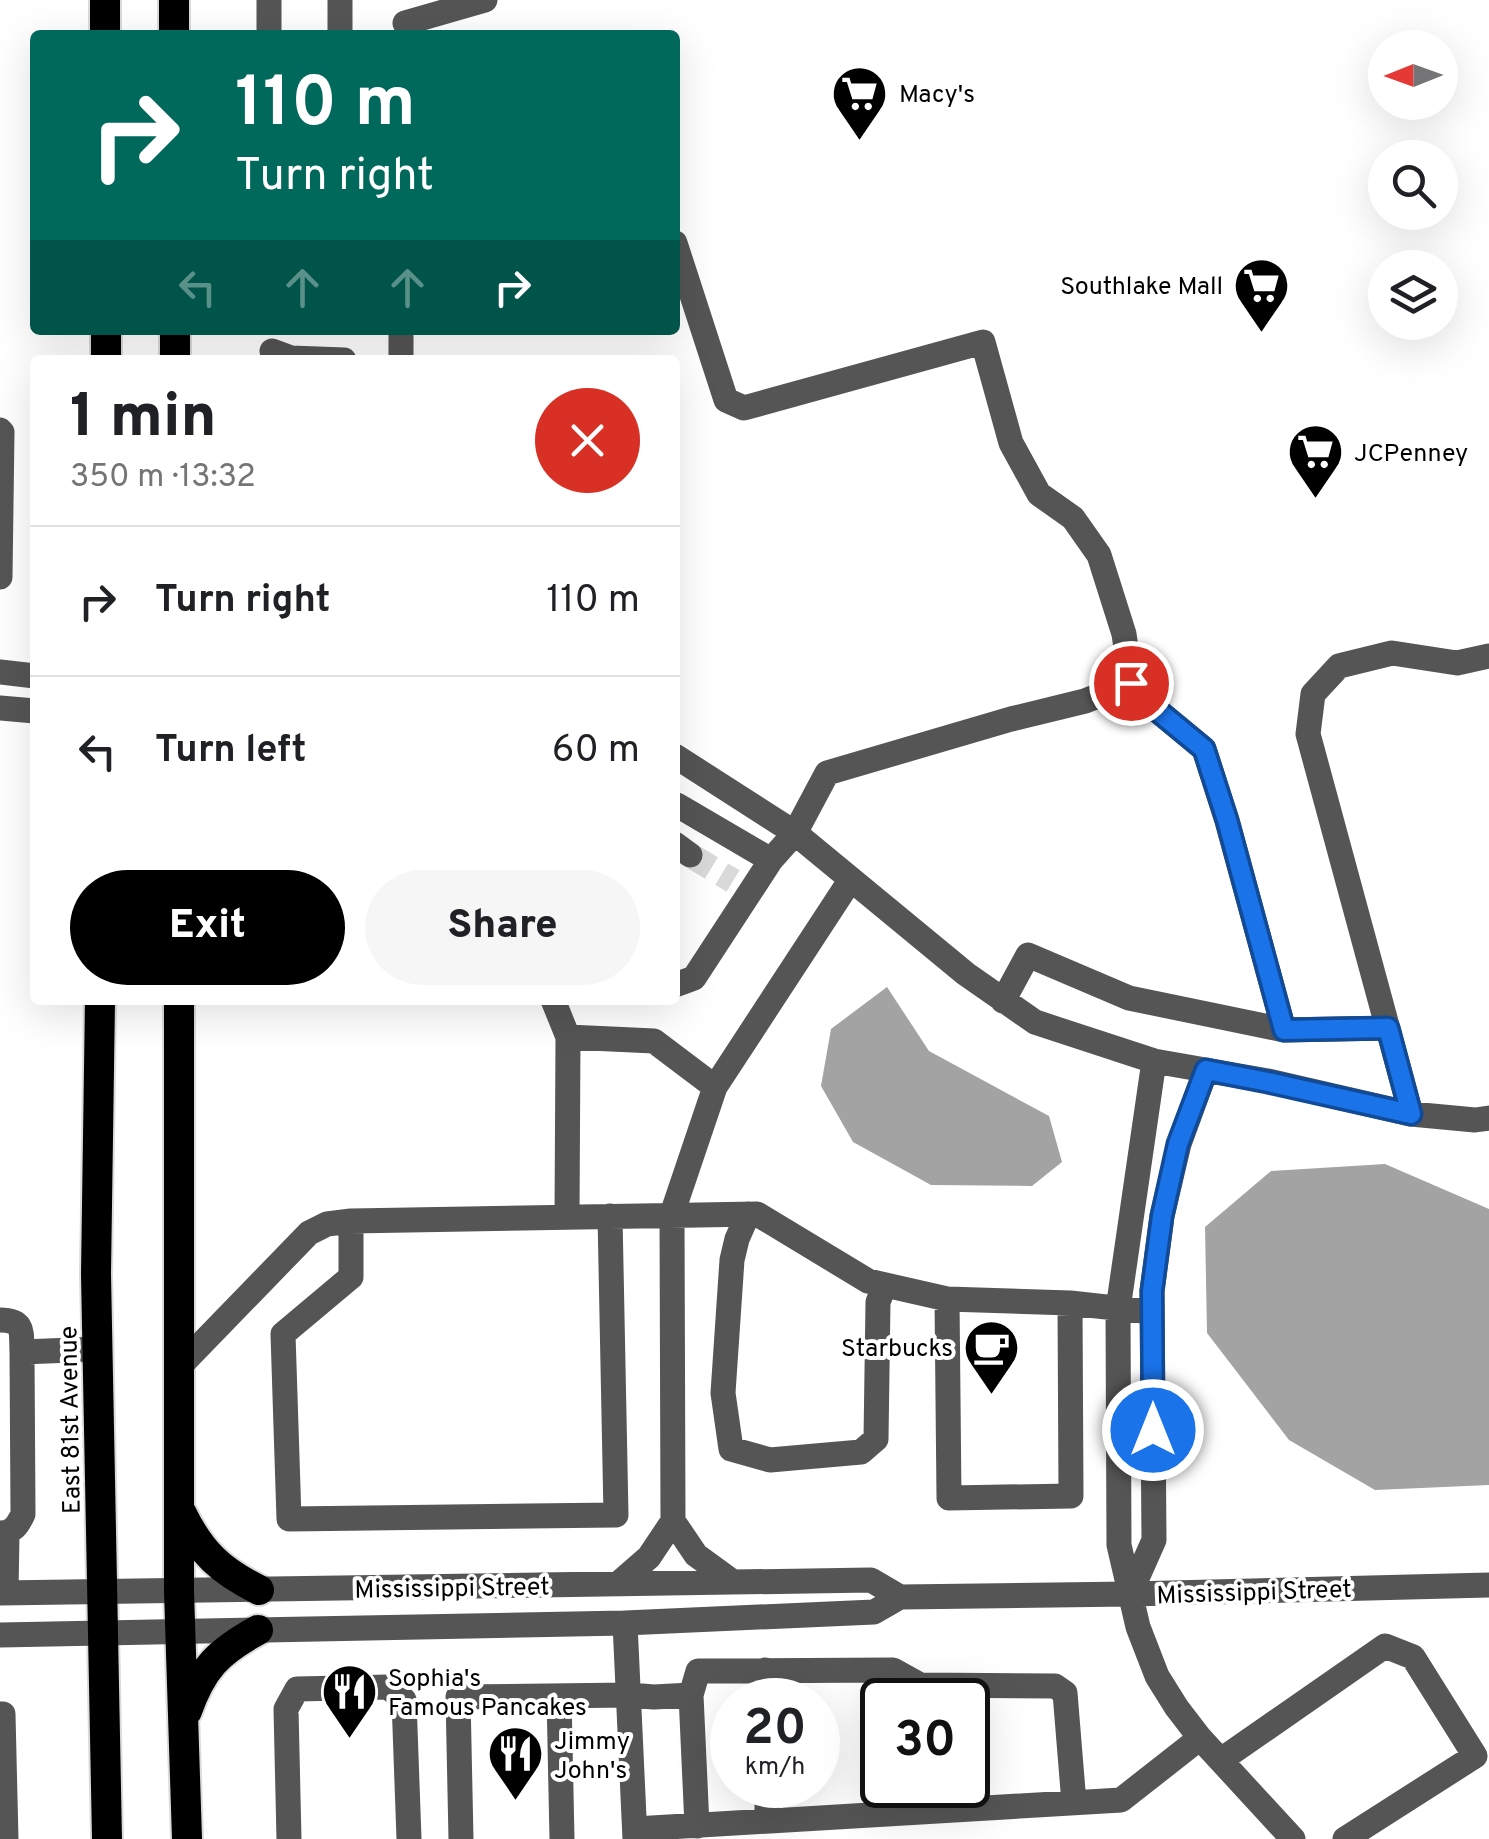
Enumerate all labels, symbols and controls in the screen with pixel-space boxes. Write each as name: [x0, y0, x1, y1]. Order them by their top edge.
north arrow: [1368, 30, 1458, 120]
map controls: [1368, 30, 1458, 340]
text: 110 m: [235, 62, 416, 151]
supermarket icon: Macy's: [830, 63, 890, 142]
icon: right: [70, 70, 200, 200]
place label: Macy's: [899, 80, 975, 112]
button: search: [1368, 140, 1458, 230]
text: Turn right: [235, 149, 434, 206]
button: layers: [1368, 250, 1458, 340]
supermarket icon: Southlake Mall: [1232, 255, 1292, 334]
icon: left: [170, 260, 225, 315]
icon: ahead: [275, 260, 330, 315]
icon: ahead: [380, 260, 435, 315]
icon: right: [485, 260, 540, 315]
place label: Southlake Mall: [1060, 272, 1223, 304]
text: 1 min: [70, 382, 217, 458]
button: close: [535, 388, 640, 493]
supermarket icon: JCPenney: [1285, 422, 1345, 501]
place label: JCPenney: [1354, 439, 1468, 471]
text: 350 m · 13:32: [70, 458, 256, 498]
icon: right: [70, 574, 125, 629]
text: Turn right: [155, 577, 330, 626]
text: 110 m: [546, 577, 640, 626]
pin: [1089, 641, 1174, 726]
icon: arrive: [1104, 656, 1159, 711]
icon: left: [70, 724, 125, 779]
text: Turn left: [155, 727, 307, 776]
text: 60 m: [552, 727, 640, 776]
button: Exit: [70, 870, 345, 985]
button: Share: [365, 870, 640, 985]
cafe icon: Starbucks: [962, 1317, 1022, 1396]
street label: East 81st Avenue: [54, 1326, 90, 1514]
place label: Starbucks: [841, 1334, 953, 1366]
position arrow: [1101, 1378, 1205, 1482]
street label: Mississippi Street: [354, 1572, 550, 1608]
street label: Mississippi Street: [1156, 1575, 1352, 1613]
restaurant icon: Sophia's Famous Pancakes: [319, 1661, 379, 1740]
place label: Sophia's Famous Pancakes: [388, 1664, 587, 1725]
speed limit sign: 30: [860, 1678, 990, 1808]
text: 20: [743, 1699, 807, 1762]
restaurant icon: Jimmy John's: [485, 1724, 545, 1803]
place label: Jimmy John's: [554, 1727, 630, 1788]
text: km/h: [745, 1752, 805, 1784]

